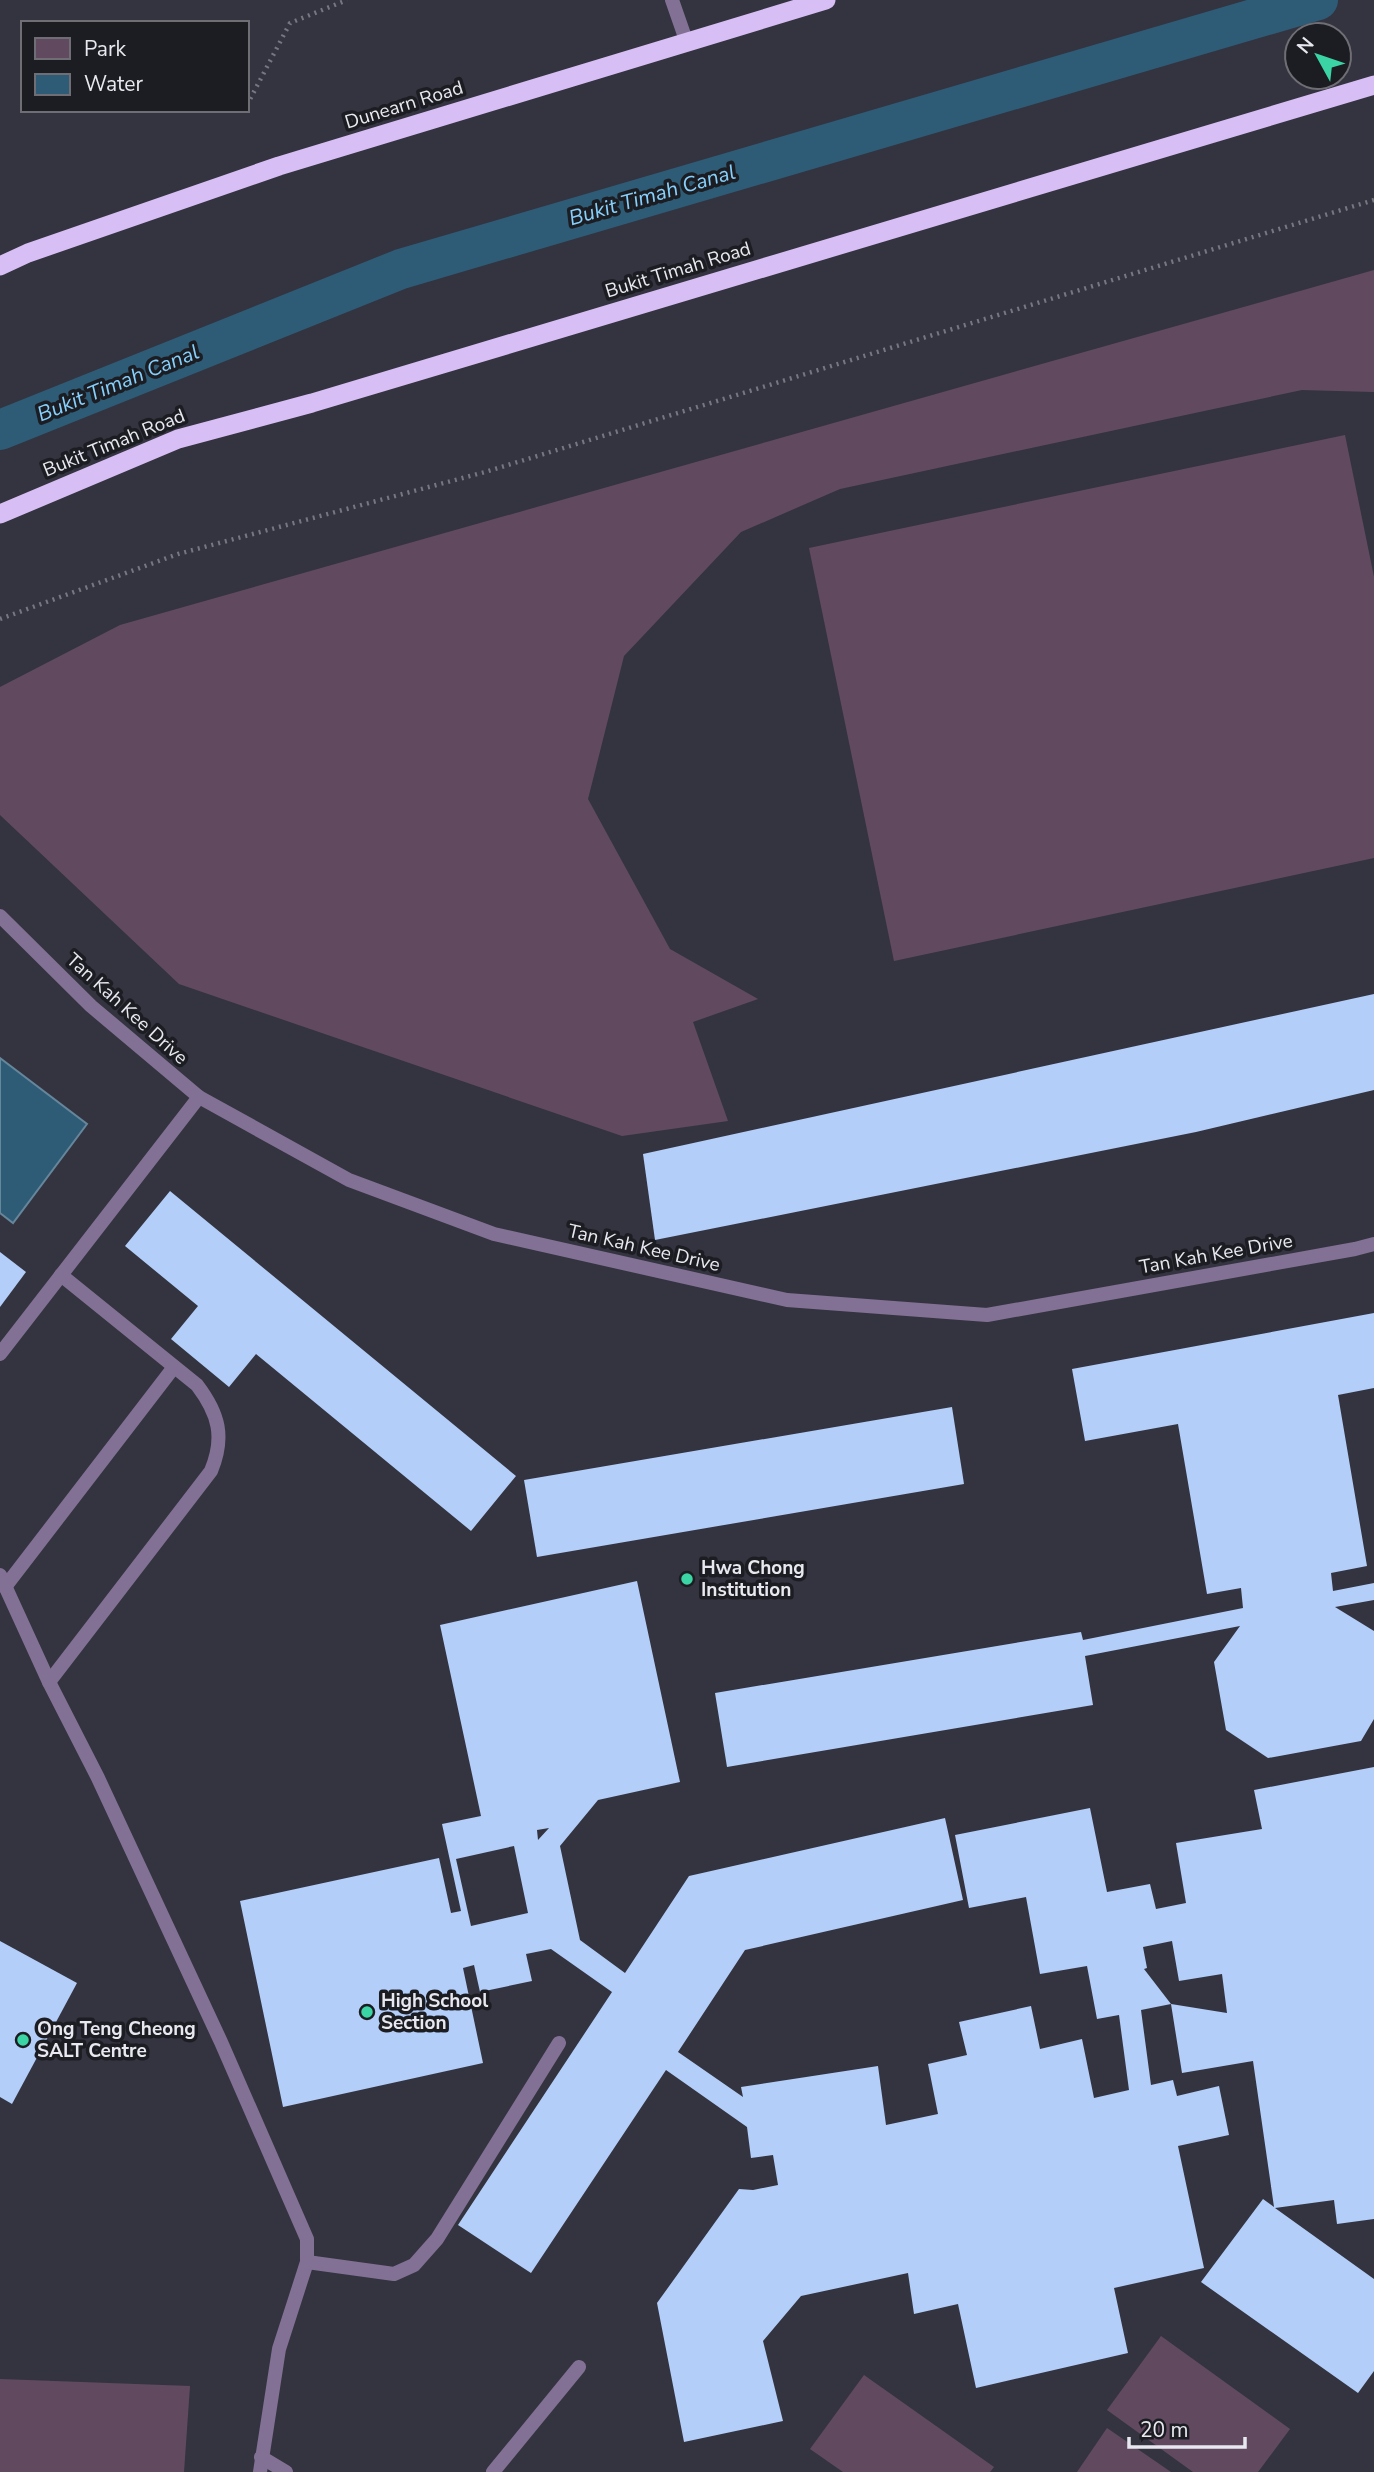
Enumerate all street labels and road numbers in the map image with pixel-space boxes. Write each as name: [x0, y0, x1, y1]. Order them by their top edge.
street label: Dunearn Road: [342, 75, 466, 135]
street label: Bukit Timah Road: [602, 235, 754, 305]
street label: Bukit Timah Road: [39, 403, 189, 483]
street label: Tan Kah Kee Drive: [61, 947, 193, 1071]
street label: Tan Kah Kee Drive: [565, 1218, 723, 1278]
street label: Tan Kah Kee Drive: [1137, 1228, 1295, 1280]

